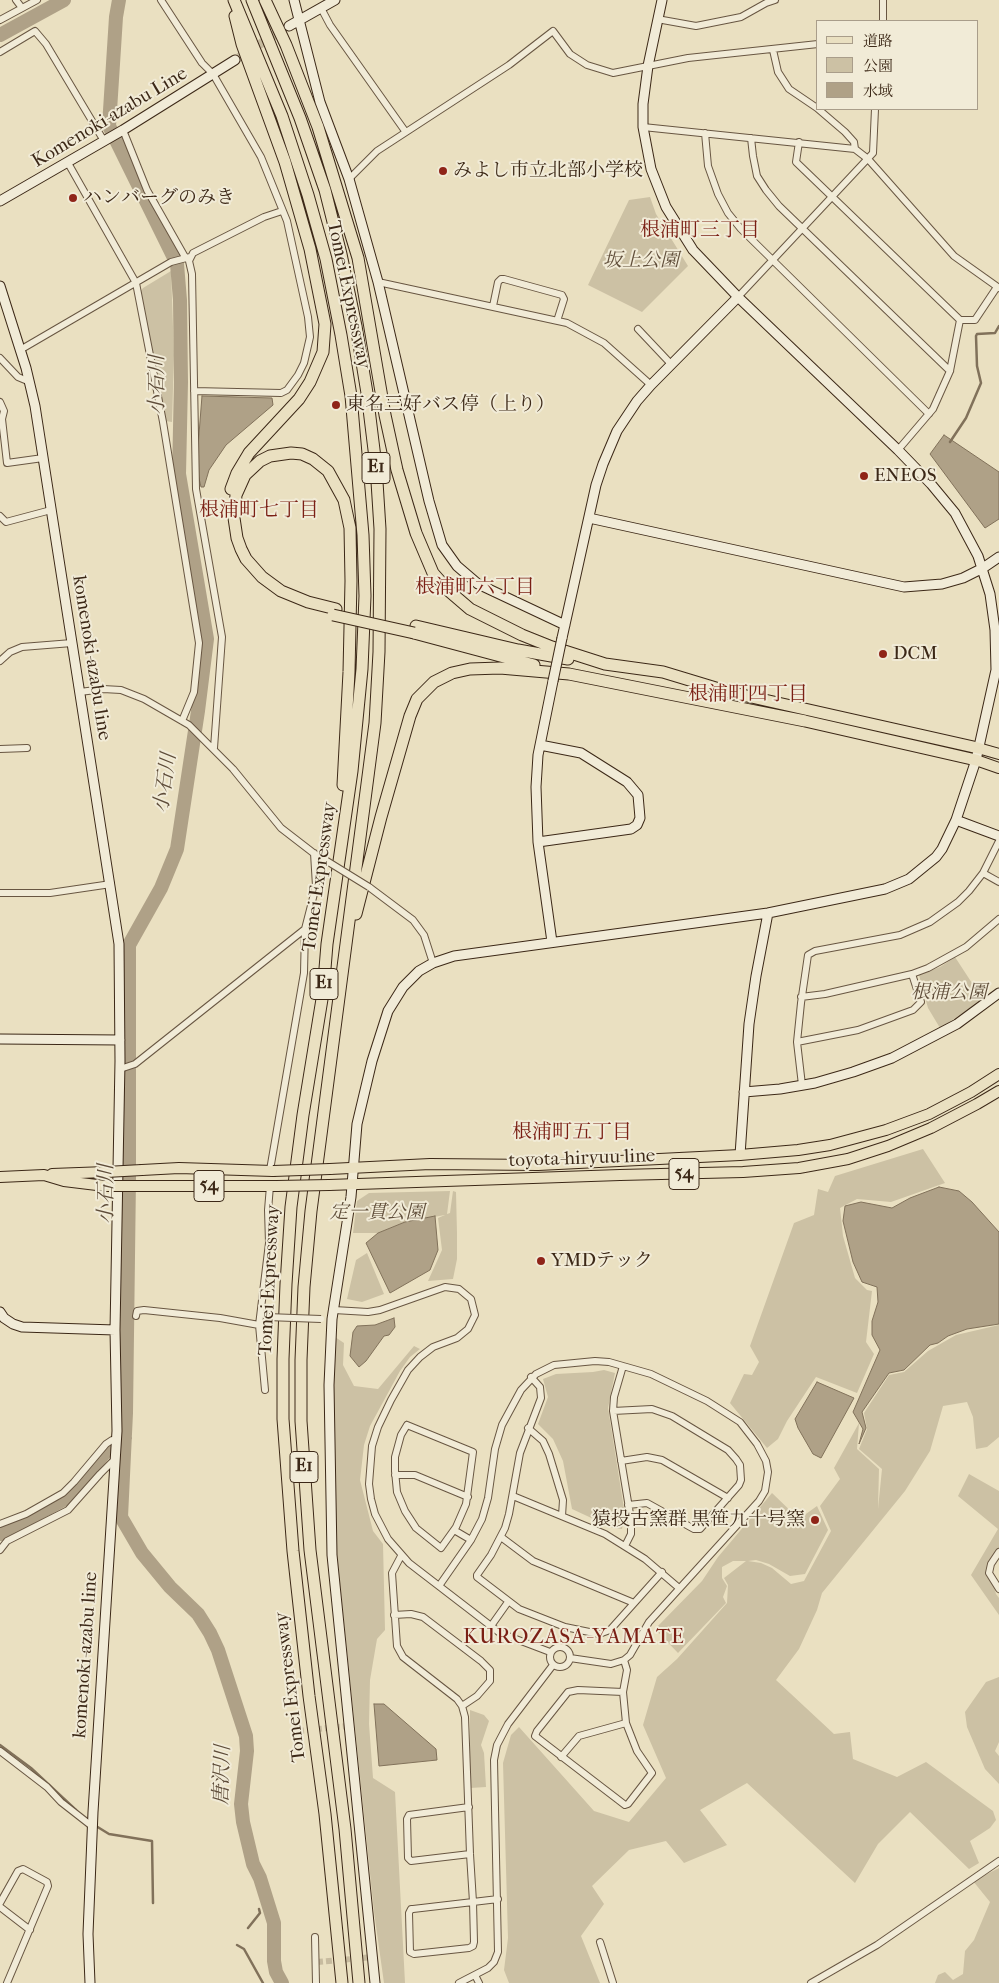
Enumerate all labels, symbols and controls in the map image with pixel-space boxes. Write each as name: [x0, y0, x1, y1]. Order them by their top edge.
legend: [816, 20, 979, 110]
text: 道路: [863, 32, 893, 50]
text: 公園: [863, 57, 893, 75]
street label: Komenoki-azabu Line: [28, 63, 192, 173]
text: 水域: [863, 82, 893, 100]
place label: みよし市立北部小学校: [453, 160, 643, 182]
marker: みよし市立北部小学校: [437, 165, 449, 177]
place label: ハンバーグのみき: [83, 187, 235, 209]
marker: ハンバーグのみき: [67, 192, 79, 204]
street label: Tomei Expressway: [321, 219, 375, 371]
district label: 根浦町三丁目: [640, 219, 760, 243]
park label: 坂上公園: [603, 250, 679, 272]
water label: 小石川: [146, 355, 170, 415]
place label: 東名三好バス停（上り）: [346, 394, 555, 416]
marker: 東名三好バス停（上り）: [330, 399, 342, 411]
road number: E1: [362, 452, 390, 483]
place label: ENEOS: [874, 465, 936, 487]
marker: ENEOS: [858, 470, 870, 482]
district label: 根浦町七丁目: [199, 499, 319, 523]
street label: komenoki-azabu line: [67, 574, 115, 742]
district label: 根浦町六丁目: [415, 576, 535, 600]
place label: DCM: [893, 643, 938, 665]
marker: DCM: [877, 648, 889, 660]
district label: 根浦町四丁目: [688, 683, 808, 707]
water label: 小石川: [150, 752, 182, 814]
street label: Tomei Expressway: [298, 801, 342, 953]
road number: E1: [310, 969, 338, 1000]
park label: 根浦公園: [911, 982, 987, 1004]
district label: 根浦町五丁目: [512, 1121, 632, 1145]
street label: toyota-hiryuu line: [508, 1145, 656, 1173]
road number: 54: [669, 1158, 699, 1190]
water label: 小石川: [95, 1164, 119, 1224]
road number: 54: [194, 1170, 224, 1202]
park label: 定一貫公園: [330, 1202, 424, 1224]
street label: Tomei Expressway: [255, 1204, 285, 1356]
place label: YMDテック: [551, 1250, 653, 1272]
marker: YMDテック: [535, 1255, 547, 1267]
road number: E1: [290, 1451, 318, 1482]
place label: 猿投古窯群 黒笹九十号窯: [592, 1509, 805, 1531]
marker: 猿投古窯群 黒笹九十号窯: [809, 1514, 821, 1526]
street label: komenoki-azabu line: [69, 1571, 103, 1739]
street label: Tomei Expressway: [270, 1611, 312, 1763]
district label: KUROZASA-YAMATE: [461, 1625, 687, 1651]
water label: 唐沢川: [210, 1745, 236, 1805]

